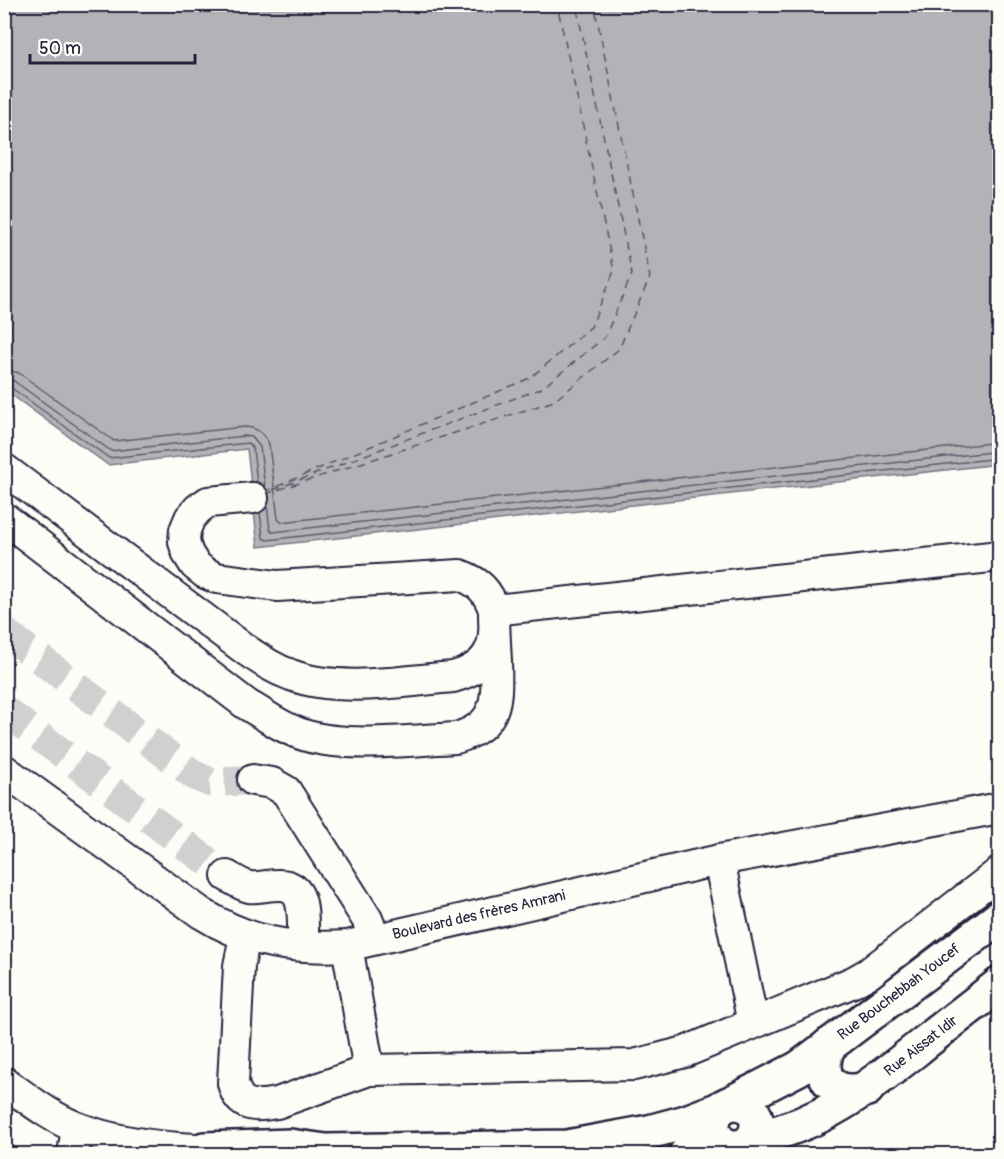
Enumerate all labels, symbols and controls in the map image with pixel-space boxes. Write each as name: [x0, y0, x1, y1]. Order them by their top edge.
scale bar: [30, 27, 195, 65]
text: 50 m: [39, 37, 81, 60]
street label: Boulevard des frères Amrani: [391, 886, 568, 944]
street label: Rue Bouchebbah Youcef: [834, 940, 964, 1044]
street label: Rue Aissat Idir: [880, 1011, 962, 1081]

